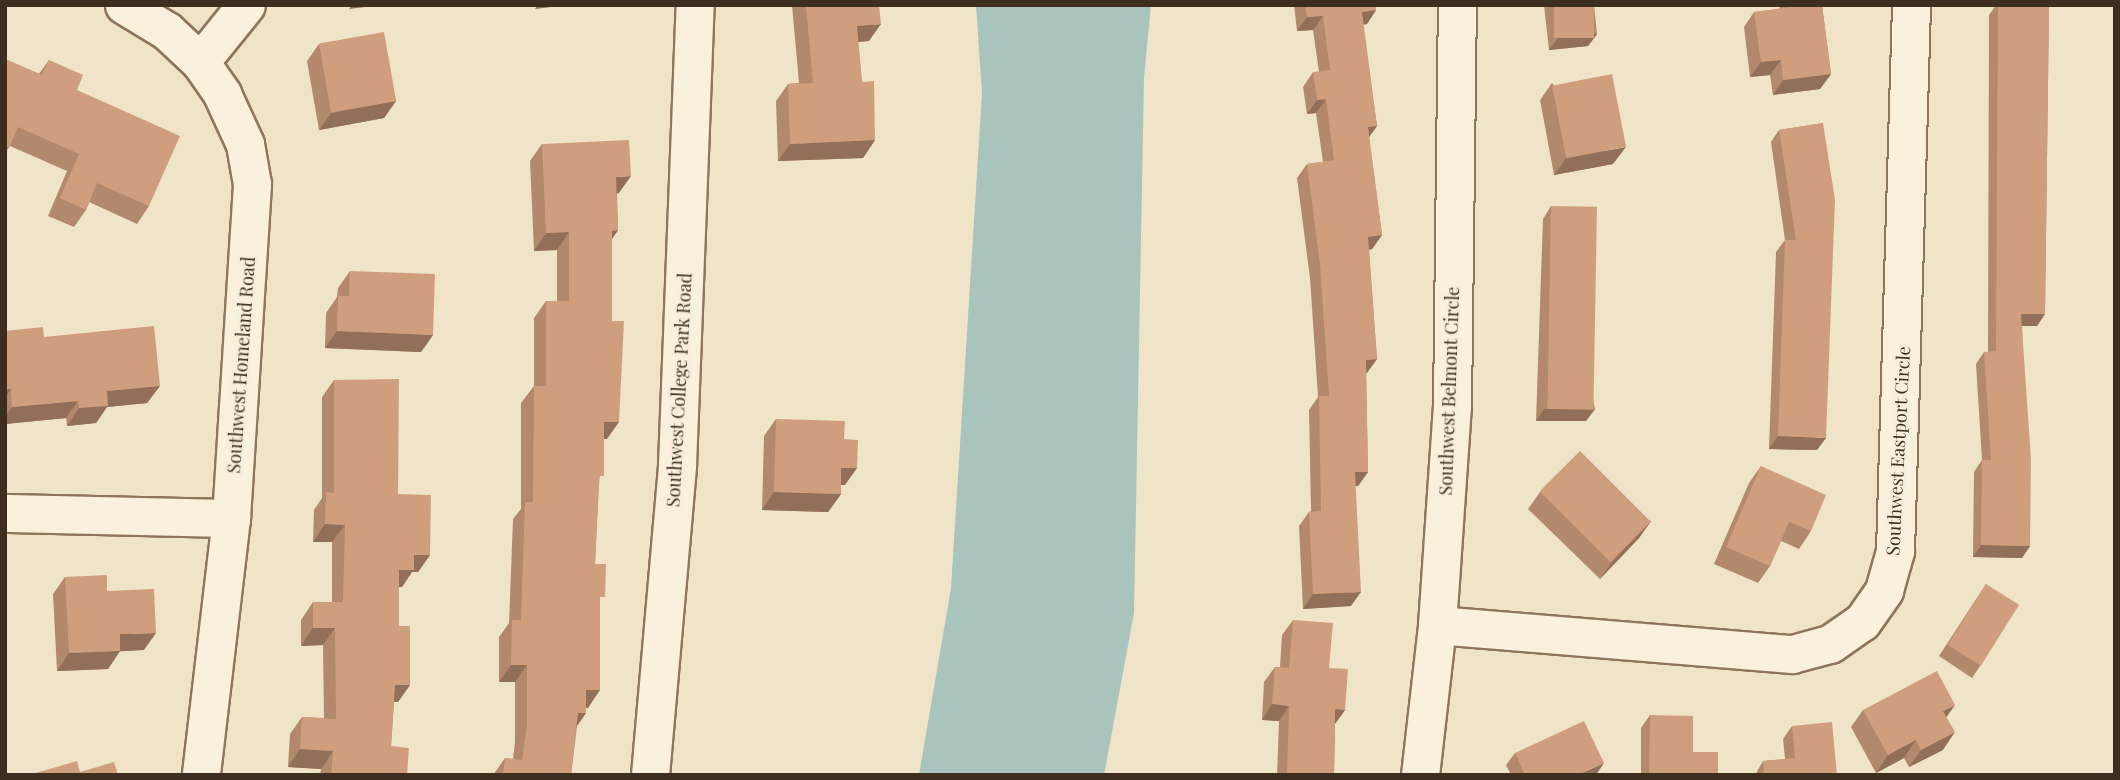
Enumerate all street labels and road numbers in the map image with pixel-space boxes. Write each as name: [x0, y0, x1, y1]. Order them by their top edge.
street label: Southwest Homeland Road: [223, 256, 259, 474]
street label: Southwest College Park Road: [662, 272, 696, 508]
street label: Southwest Belmont Circle: [1435, 286, 1463, 496]
street label: Southwest Eastport Circle: [1882, 345, 1914, 557]

